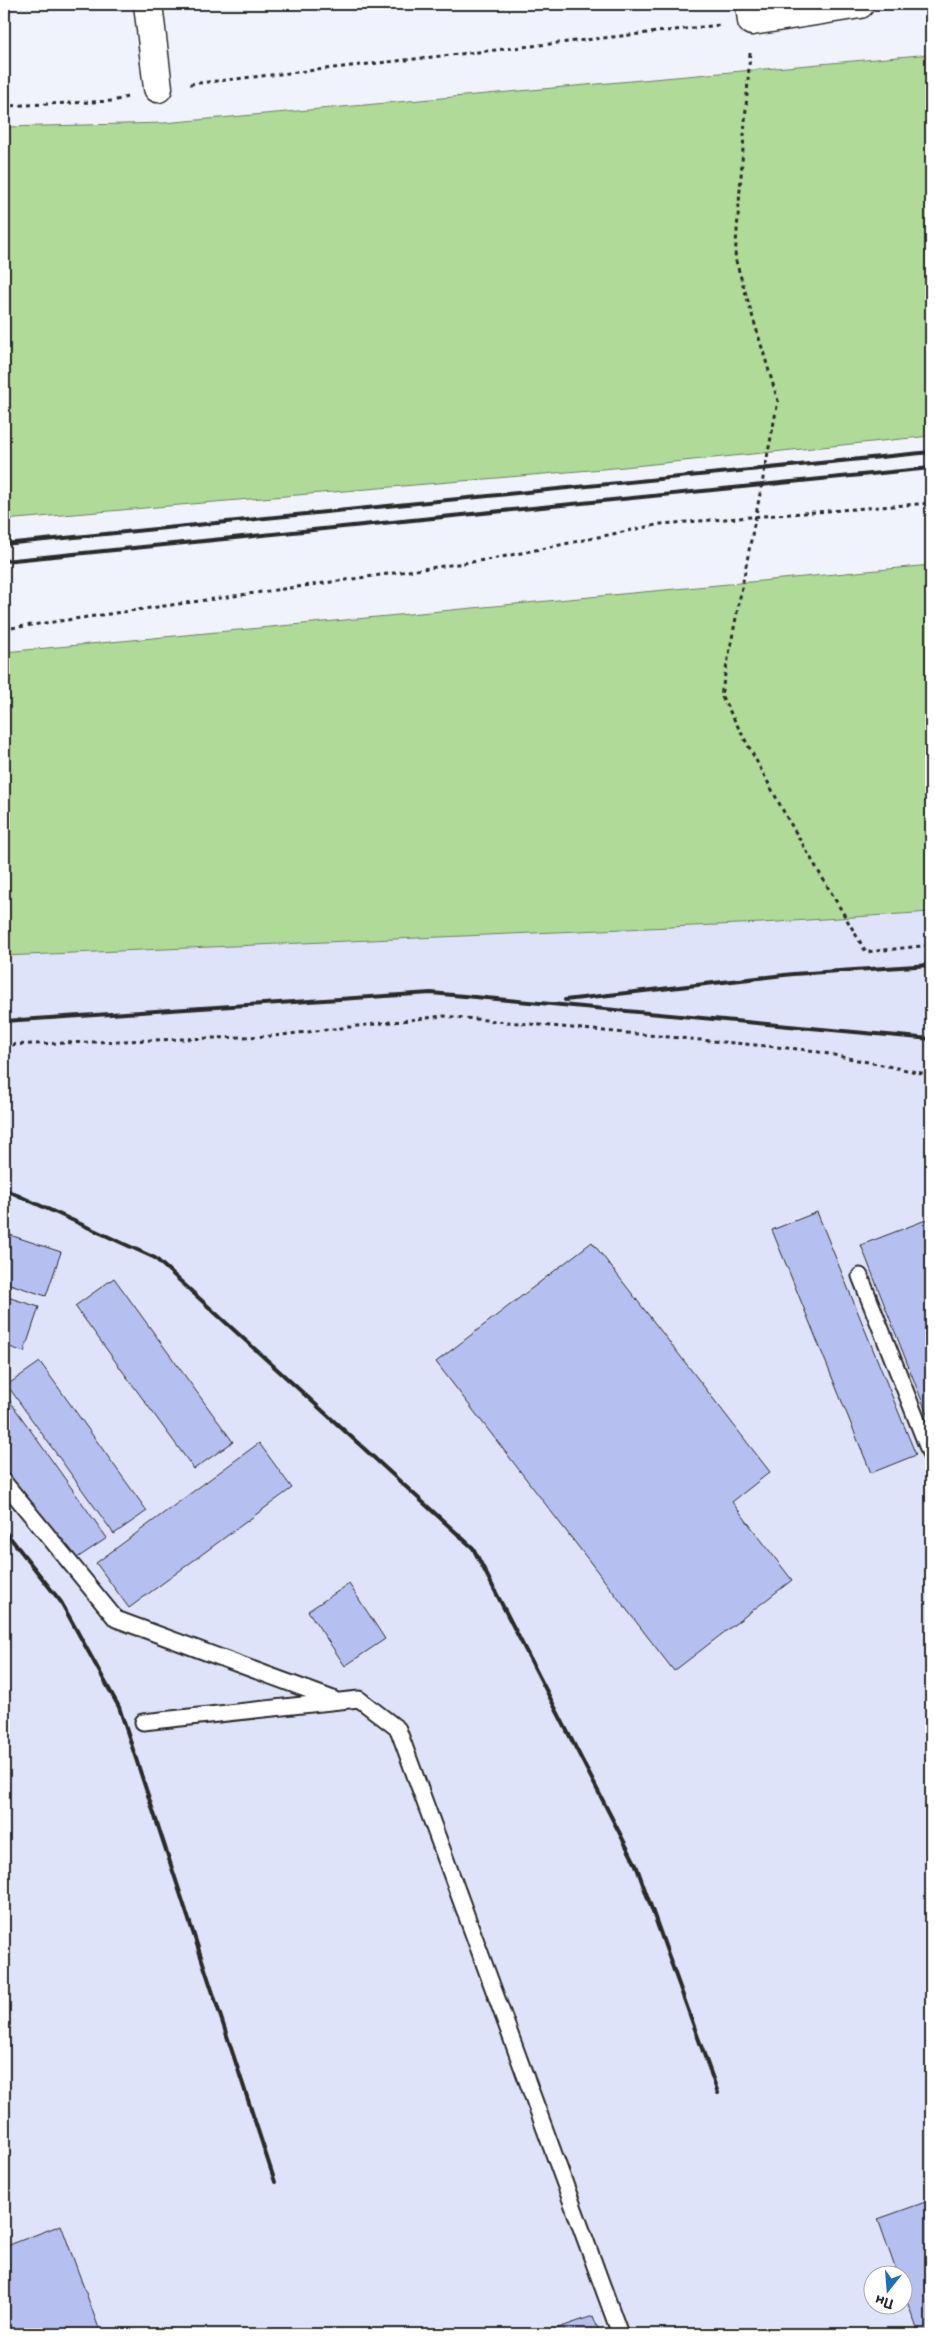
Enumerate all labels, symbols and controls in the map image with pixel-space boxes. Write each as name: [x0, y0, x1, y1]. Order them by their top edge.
north arrow: [862, 2266, 912, 2316]
text: Пн: [873, 2291, 896, 2314]

